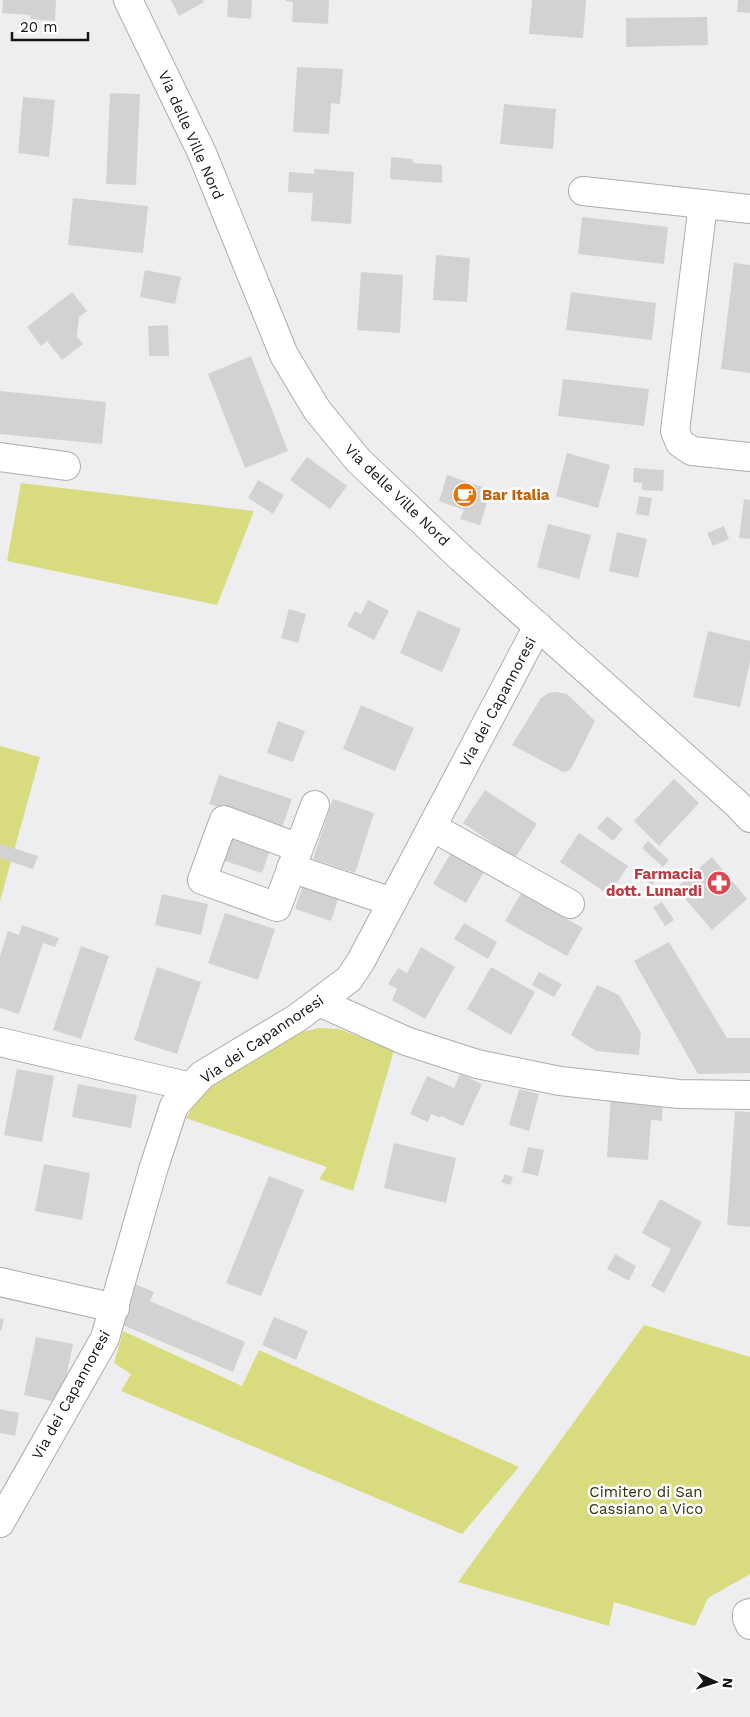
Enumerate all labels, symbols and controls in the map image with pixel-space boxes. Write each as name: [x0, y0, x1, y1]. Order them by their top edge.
scale bar: [12, 10, 89, 42]
text: 20 m: [20, 18, 58, 36]
street label: Via delle Ville Nord: [154, 68, 228, 202]
street label: Via delle Ville Nord: [341, 440, 453, 550]
cafe icon: Bar Italia: [452, 482, 478, 508]
place label: Bar Italia: [482, 486, 550, 504]
street label: Via dei Capannoresi: [456, 634, 540, 770]
place label: Farmacia dott. Lunardi: [606, 865, 702, 900]
pharmacy icon: Farmacia dott. Lunardi: [706, 870, 732, 896]
street label: Via dei Capannoresi: [197, 991, 327, 1087]
street label: Via dei Capannoresi: [28, 1327, 114, 1463]
park label: Cimitero di San Cassiano a Vico: [589, 1483, 703, 1518]
north arrow: [690, 1657, 740, 1707]
text: N: [720, 1677, 736, 1689]

